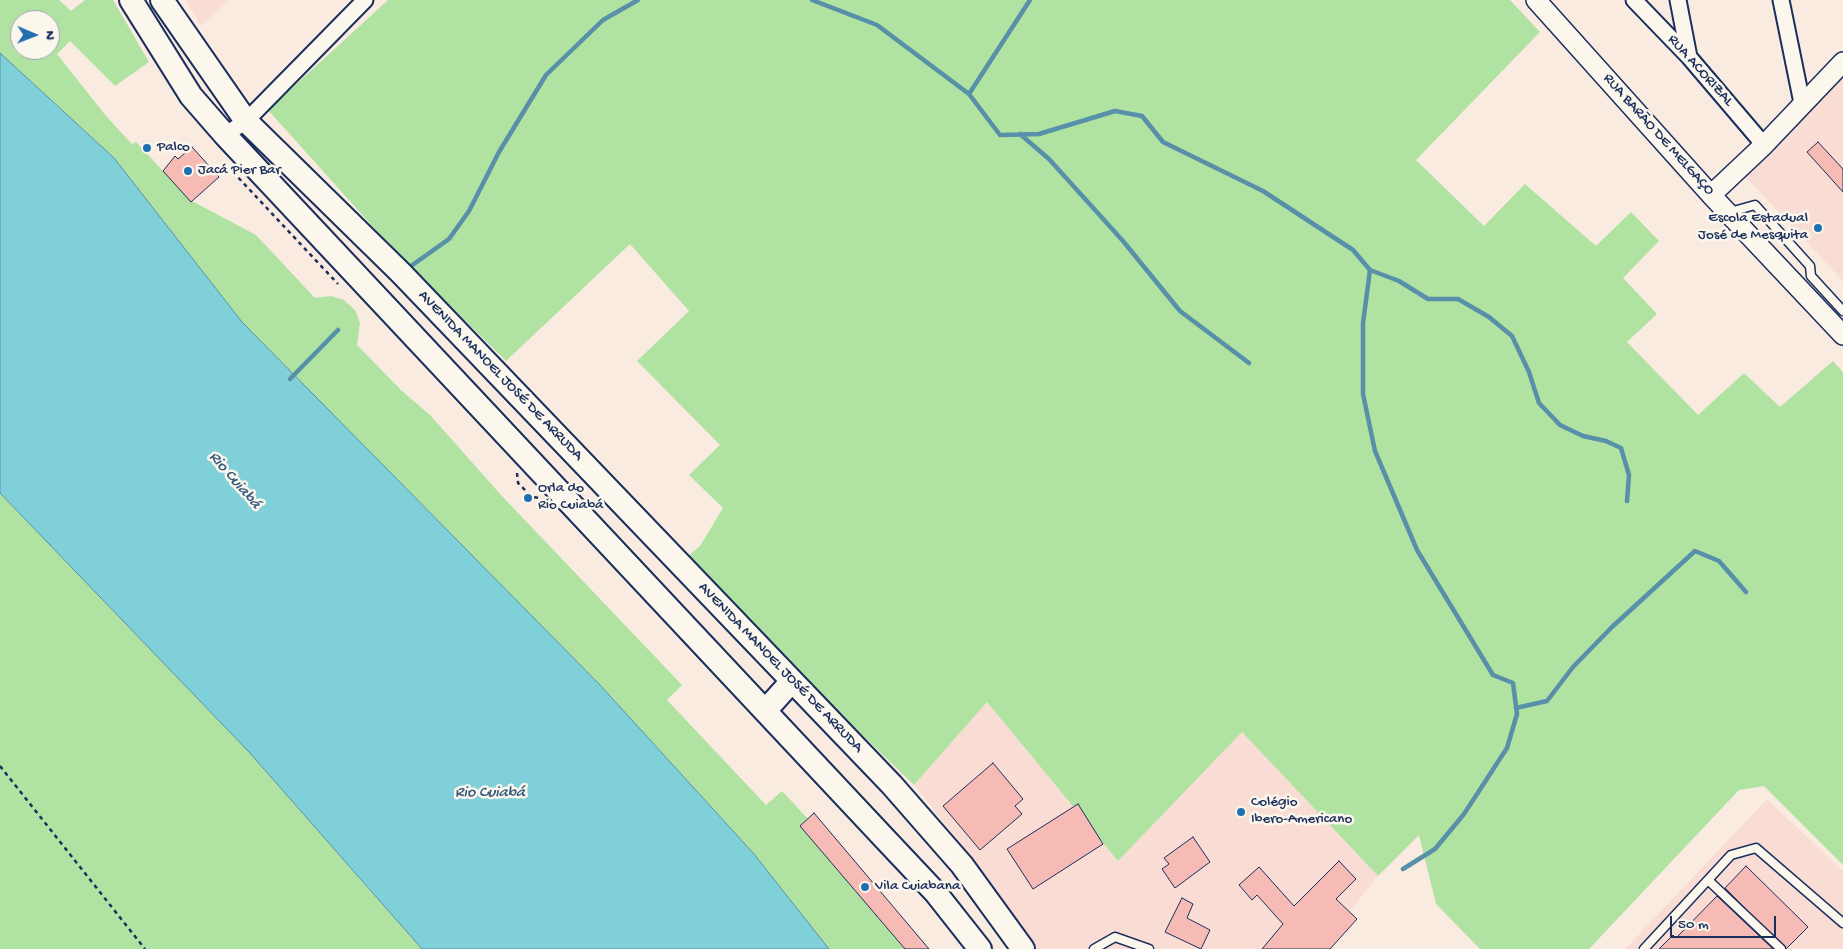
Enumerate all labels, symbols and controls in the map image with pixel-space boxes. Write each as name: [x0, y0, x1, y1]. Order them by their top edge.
north arrow: [10, 10, 60, 60]
text: N: [41, 31, 58, 40]
street label: RUA ACORIZAL: [1663, 31, 1737, 111]
street label: RUA BARÃO DE MELGAÇO: [1598, 70, 1718, 200]
place label: Palco: [157, 139, 190, 157]
marker: Palco: [141, 142, 153, 154]
place label: Jacá Pier Bar: [198, 162, 281, 180]
marker: Jacá Pier Bar: [182, 165, 194, 177]
place label: Escola Estadual José de Mesquita: [1698, 210, 1808, 245]
marker: Escola Estadual José de Mesquita: [1812, 222, 1824, 234]
street label: AVENIDA MANOEL JOSÉ DE ARRUDA: [414, 287, 586, 465]
water label: Rio Cuiabá: [204, 448, 264, 514]
place label: Orla do Rio Cuiabá: [538, 480, 603, 515]
marker: Orla do Rio Cuiabá: [522, 492, 534, 504]
street label: AVENIDA MANOEL JOSÉ DE ARRUDA: [694, 579, 866, 757]
water label: Rio Cuiabá: [455, 784, 525, 804]
place label: Colégio Ibero-Americano: [1251, 794, 1352, 829]
marker: Colégio Ibero-Americano: [1235, 806, 1247, 818]
place label: Vila Cuiabana: [875, 878, 960, 896]
marker: Vila Cuiabana: [859, 881, 871, 893]
scale bar: [1673, 906, 1779, 938]
text: 50 m: [1678, 916, 1709, 934]

